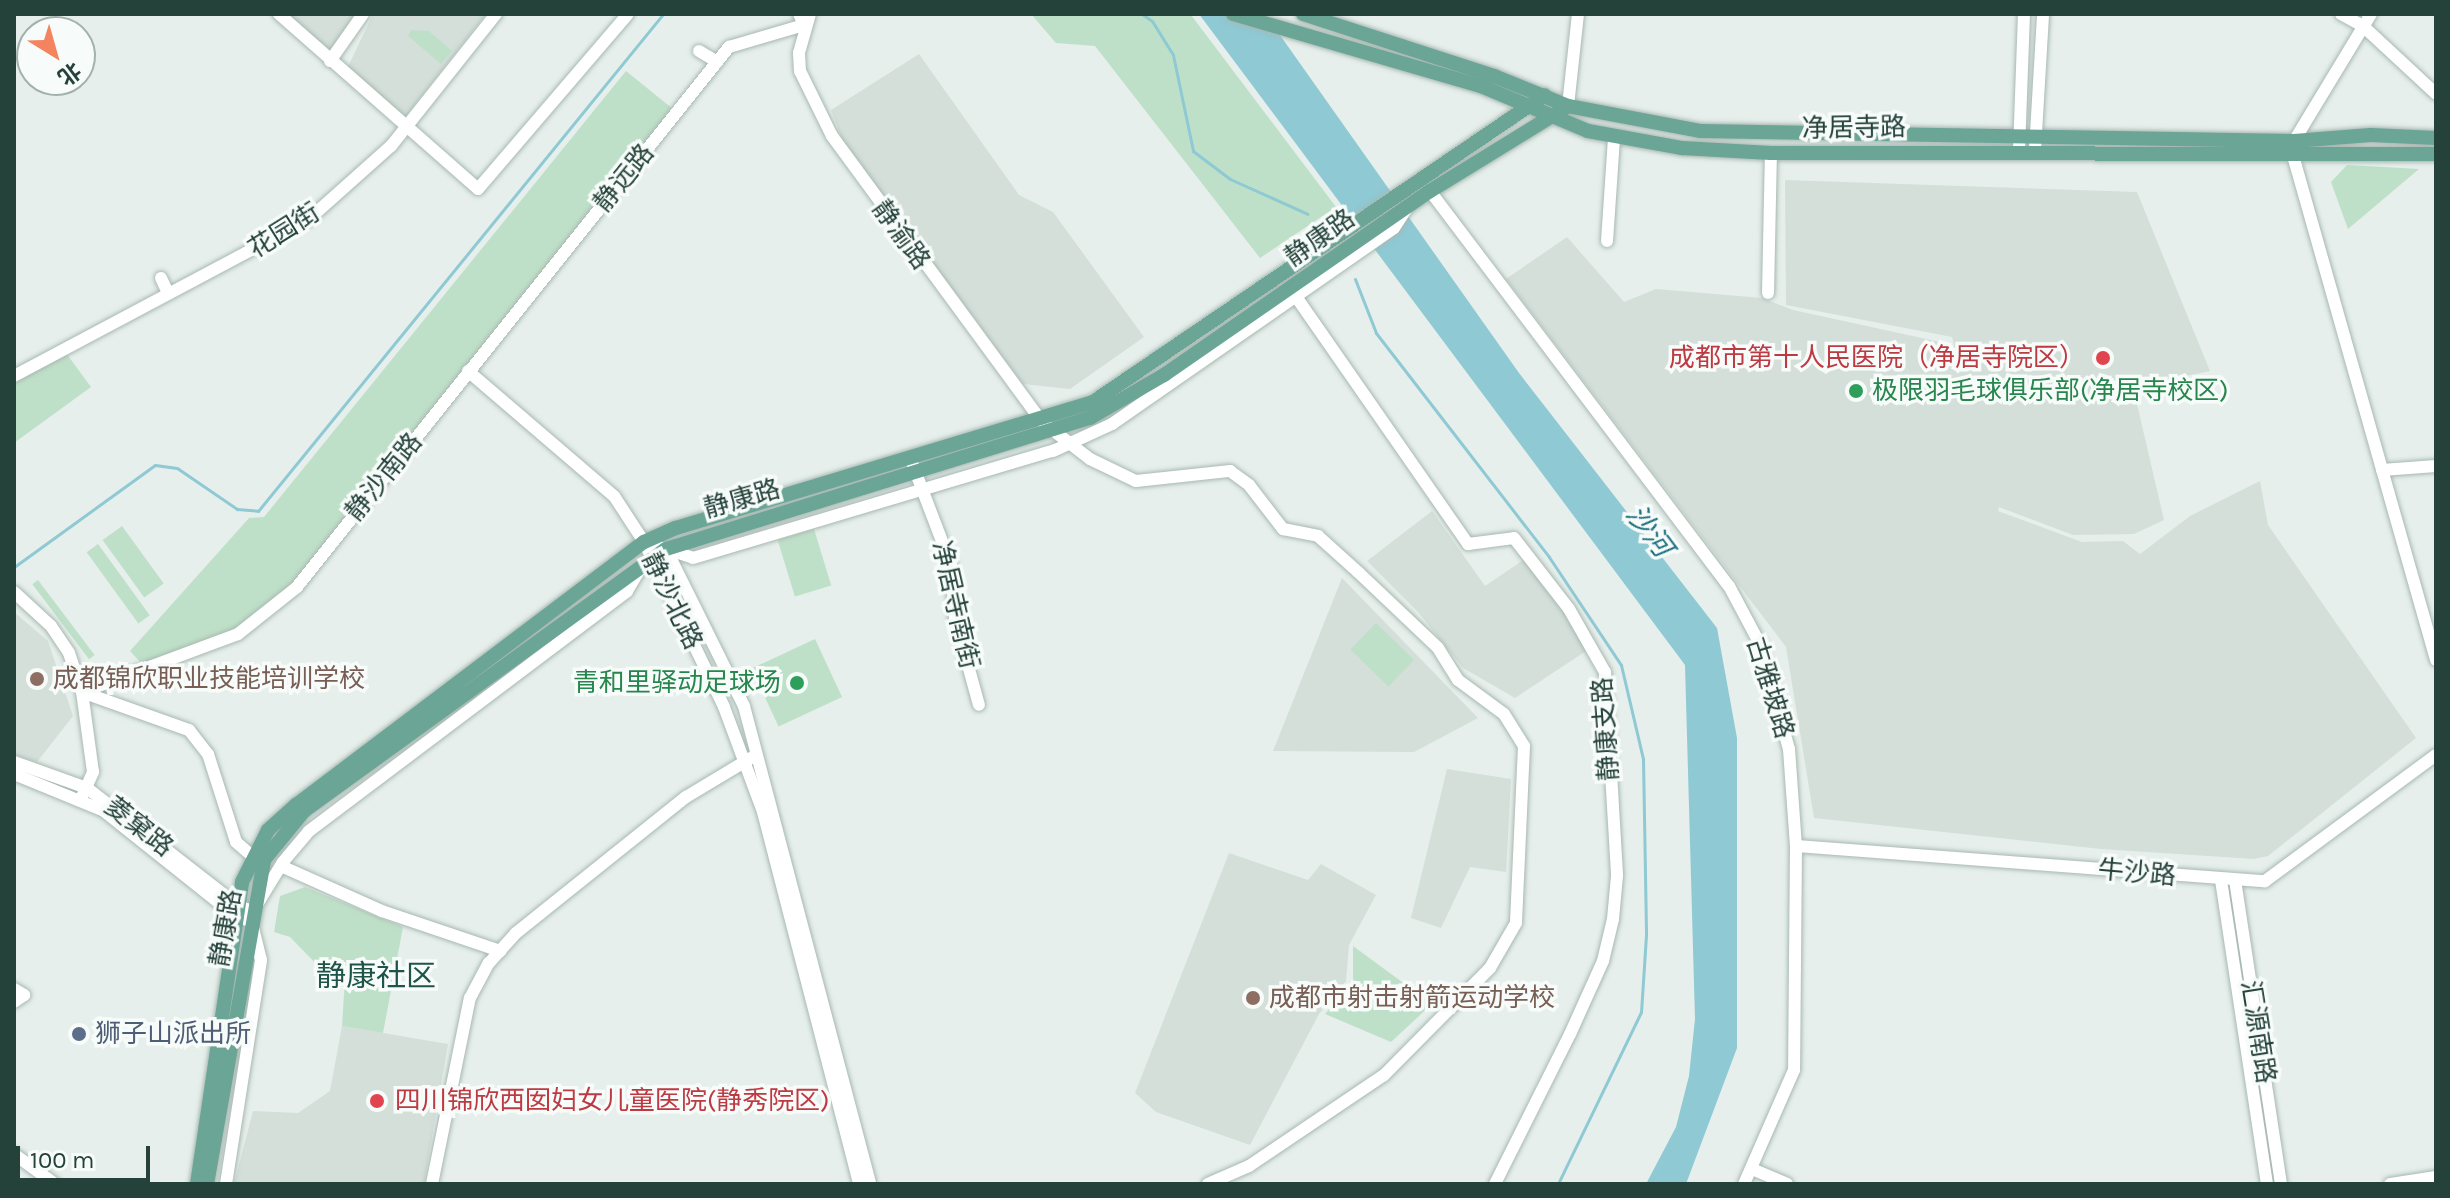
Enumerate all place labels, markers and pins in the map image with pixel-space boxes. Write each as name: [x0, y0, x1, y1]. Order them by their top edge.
place label: 成都市第十人民医院（净居寺院区）: [1669, 342, 2085, 374]
marker: 成都市第十人民医院（净居寺院区）: [2092, 347, 2114, 369]
place label: 极限羽毛球俱乐部(净居寺校区): [1872, 375, 2228, 407]
marker: 极限羽毛球俱乐部(净居寺校区): [1847, 382, 1865, 400]
place label: 成都锦欣职业技能培训学校: [53, 663, 365, 695]
place label: 青和里驿动足球场: [573, 667, 781, 699]
marker: 成都锦欣职业技能培训学校: [28, 670, 46, 688]
marker: 青和里驿动足球场: [788, 674, 806, 692]
place label: 成都市射击射箭运动学校: [1269, 982, 1555, 1014]
marker: 成都市射击射箭运动学校: [1244, 989, 1262, 1007]
place label: 狮子山派出所: [95, 1018, 251, 1050]
marker: 狮子山派出所: [70, 1025, 88, 1043]
place label: 四川锦欣西囡妇女儿童医院(静秀院区): [395, 1085, 829, 1117]
marker: 四川锦欣西囡妇女儿童医院(静秀院区): [366, 1090, 388, 1112]

